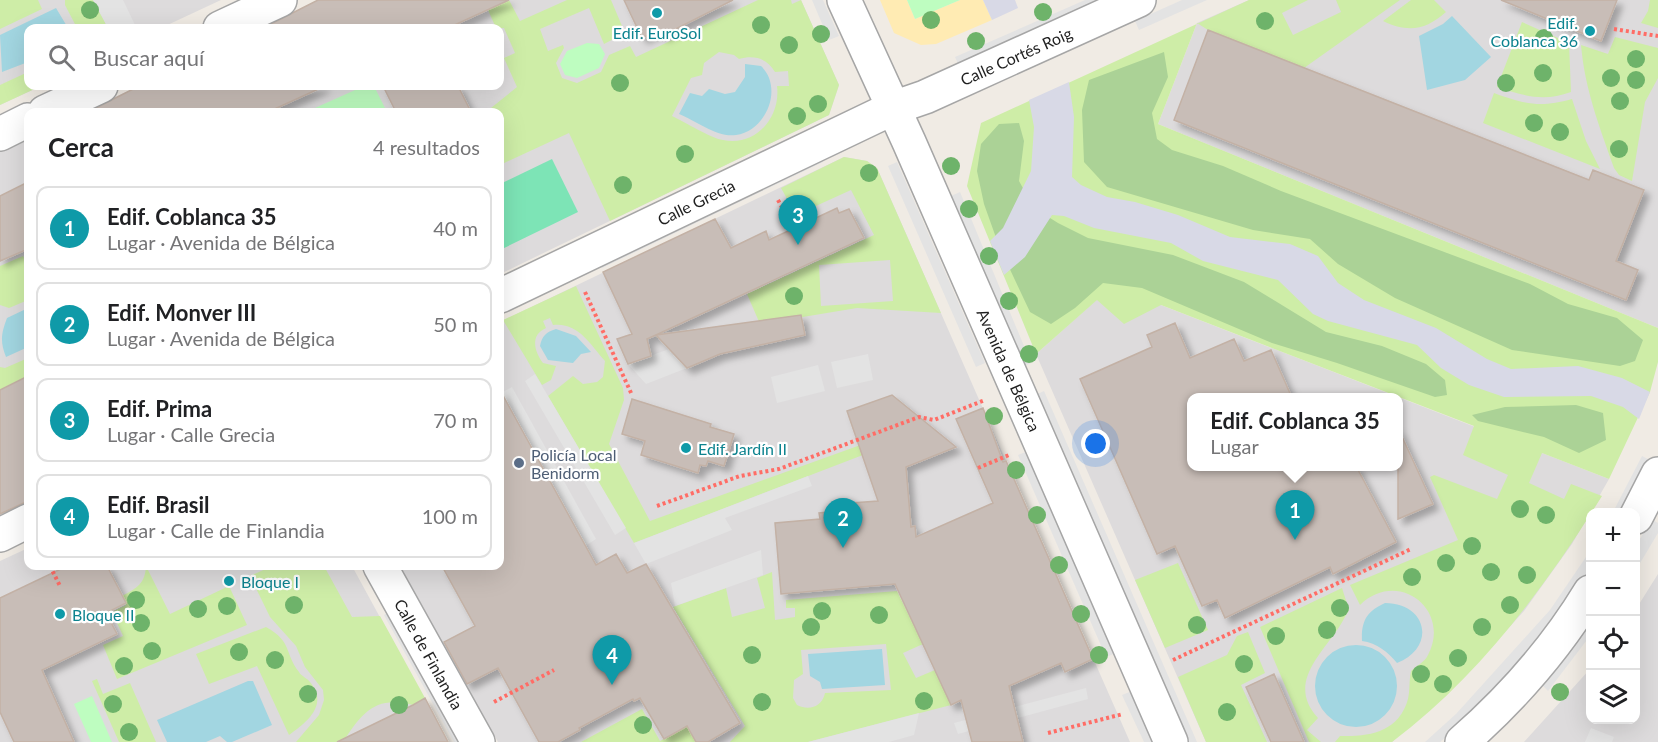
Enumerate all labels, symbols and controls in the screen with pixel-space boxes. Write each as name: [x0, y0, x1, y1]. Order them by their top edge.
marker: Edif. EuroSol: [650, 6, 664, 20]
place label: Edif. Coblanca 36: [1491, 13, 1578, 50]
place label: Edif. EuroSol: [613, 23, 701, 42]
street label: Calle Cortés Roig: [957, 23, 1075, 89]
search box: [24, 24, 504, 90]
marker: Edif. Coblanca 36: [1583, 24, 1597, 38]
icon: search: [45, 41, 78, 74]
text: Buscar aquí: [93, 44, 204, 71]
text: Cerca: [48, 131, 114, 163]
text: 4 resultados: [373, 135, 480, 159]
street label: Calle Grecia: [654, 175, 738, 229]
pin: 3: [778, 196, 818, 245]
text: Edif. Coblanca 35: [107, 203, 276, 230]
text: 1: [64, 216, 75, 240]
text: 40 m: [433, 216, 478, 240]
text: Lugar · Avenida de Bélgica: [107, 230, 335, 254]
text: Edif. Monver III: [107, 299, 256, 326]
street label: Avenida de Bélgica: [973, 306, 1045, 434]
text: 2: [64, 312, 75, 336]
text: 50 m: [433, 312, 478, 336]
text: Lugar · Avenida de Bélgica: [107, 326, 335, 350]
popup: [1187, 393, 1403, 471]
text: Edif. Prima: [107, 395, 212, 422]
text: Edif. Coblanca 35: [1210, 407, 1380, 434]
text: 3: [64, 408, 75, 432]
text: 70 m: [433, 408, 478, 432]
text: Lugar · Calle Grecia: [107, 422, 275, 446]
your location: [1081, 429, 1110, 458]
text: Lugar: [1210, 434, 1259, 458]
place label: Edif. Jardín II: [698, 439, 787, 458]
marker: Edif. Jardín II: [679, 441, 693, 455]
place label: Policía Local Benidorm: [531, 445, 616, 482]
marker: Policía Local Benidorm: [512, 456, 526, 470]
pin: 1: [1276, 490, 1314, 540]
text: Edif. Brasil: [107, 491, 210, 518]
pin: 2: [824, 498, 862, 548]
text: 4: [64, 504, 75, 528]
text: 100 m: [422, 504, 478, 528]
map controls: [1586, 508, 1640, 724]
button: +: [1586, 508, 1640, 562]
text: Lugar · Calle de Finlandia: [107, 518, 325, 542]
button: −: [1586, 562, 1640, 616]
place label: Bloque I: [241, 572, 299, 591]
marker: Bloque I: [222, 574, 236, 588]
street label: Calle de Finlandia: [391, 595, 467, 713]
place label: Bloque II: [72, 605, 134, 624]
marker: Bloque II: [53, 607, 67, 621]
button: locate: [1586, 616, 1640, 670]
pin: 4: [592, 636, 632, 685]
button: layers: [1586, 670, 1640, 724]

